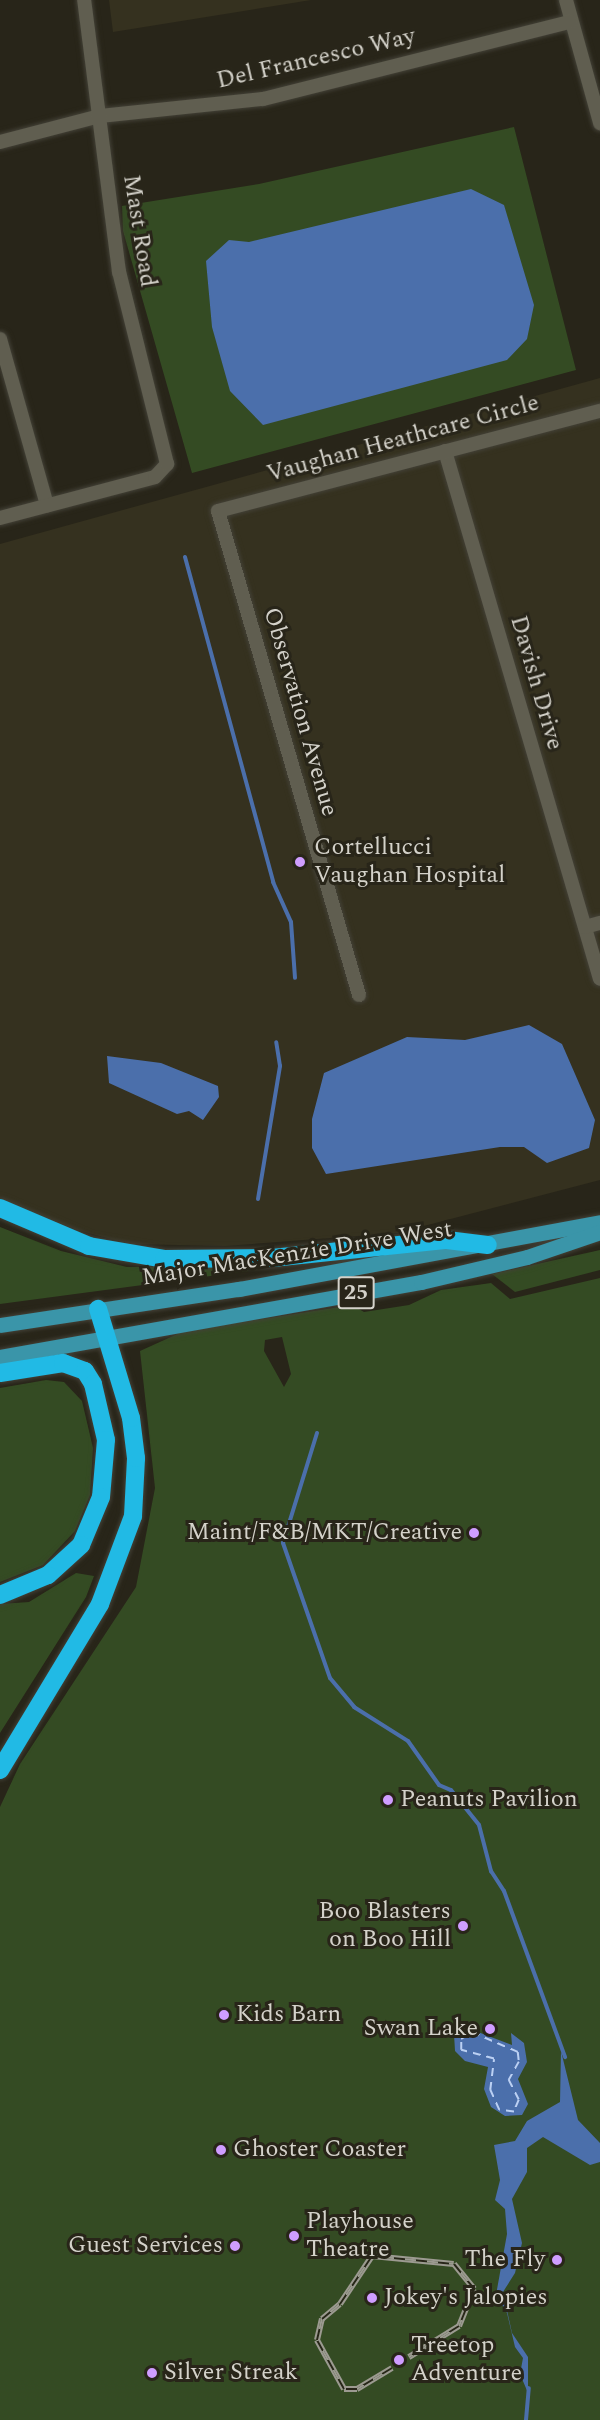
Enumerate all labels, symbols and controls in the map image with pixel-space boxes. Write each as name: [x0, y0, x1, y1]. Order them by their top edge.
street label: Del Francesco Way: [214, 22, 418, 96]
street label: Mast Road: [116, 173, 162, 289]
street label: Vaughan Heathcare Circle: [264, 389, 542, 489]
street label: Observation Avenue: [256, 604, 344, 820]
street label: Davish Drive: [503, 612, 569, 754]
place label: Cortellucci Vaughan Hospital: [314, 834, 505, 890]
marker: Cortellucci Vaughan Hospital: [291, 853, 309, 871]
street label: Major MacKenzie Drive West: [140, 1215, 454, 1293]
road number: 25: [336, 1274, 376, 1312]
place label: Maint/F&B/MKT/Creative: [187, 1519, 462, 1547]
marker: Maint/F&B/MKT/Creative: [467, 1526, 481, 1540]
place label: Peanuts Pavilion: [400, 1786, 578, 1814]
marker: Peanuts Pavilion: [381, 1793, 395, 1807]
place label: Boo Blasters on Boo Hill: [318, 1898, 451, 1954]
marker: Boo Blasters on Boo Hill: [456, 1919, 470, 1933]
place label: Kids Barn: [236, 2001, 341, 2029]
marker: Kids Barn: [217, 2008, 231, 2022]
place label: Swan Lake: [364, 2015, 478, 2043]
marker: Swan Lake: [483, 2022, 497, 2036]
place label: Ghoster Coaster: [233, 2136, 406, 2164]
marker: Ghoster Coaster: [214, 2143, 228, 2157]
place label: Playhouse Theatre: [306, 2208, 414, 2264]
marker: Playhouse Theatre: [287, 2229, 301, 2243]
place label: Guest Services: [68, 2232, 223, 2260]
marker: Guest Services: [228, 2239, 242, 2253]
place label: The Fly: [464, 2246, 545, 2274]
marker: The Fly: [550, 2253, 564, 2267]
place label: Jokey's Jalopies: [384, 2284, 548, 2312]
marker: Jokey's Jalopies: [365, 2291, 379, 2305]
place label: Treetop Adventure: [411, 2332, 522, 2388]
marker: Treetop Adventure: [392, 2353, 406, 2367]
place label: Silver Streak: [164, 2359, 298, 2387]
marker: Silver Streak: [145, 2366, 159, 2380]

